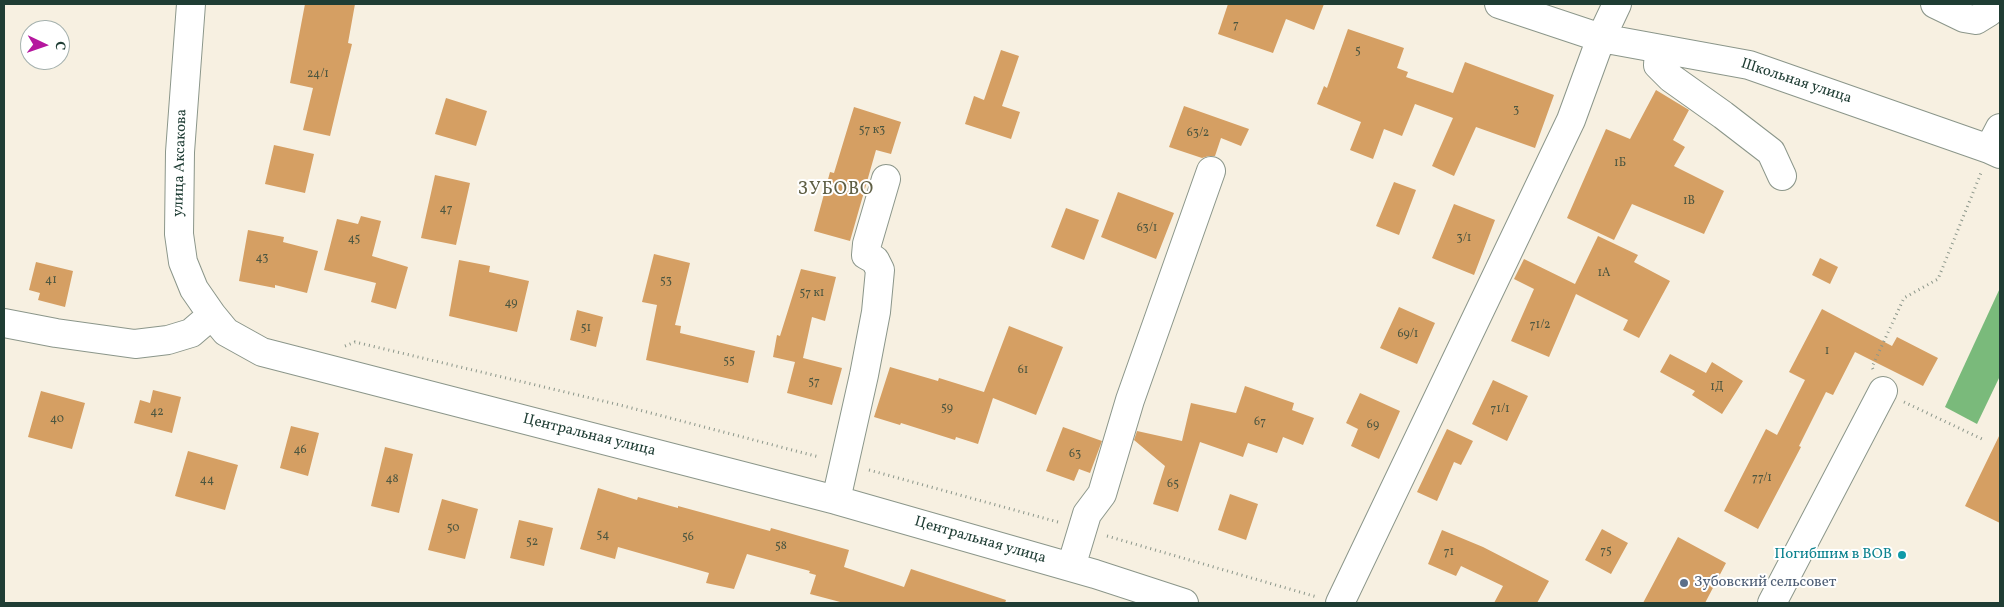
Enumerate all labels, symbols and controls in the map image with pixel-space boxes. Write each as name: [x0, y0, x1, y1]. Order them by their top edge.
house number: 7: [1233, 19, 1239, 33]
north arrow: [20, 20, 70, 70]
text: С: [50, 41, 69, 51]
house number: 5: [1355, 45, 1361, 59]
street label: Школьная улица: [1738, 56, 1854, 108]
house number: 24/1: [307, 68, 329, 82]
house number: 3: [1513, 104, 1519, 118]
street label: улица Аксакова: [170, 109, 192, 217]
house number: 57 к3: [859, 124, 885, 138]
house number: 63/2: [1187, 127, 1209, 141]
house number: 1Б: [1614, 157, 1626, 171]
district label: ЗУБОВО: [797, 180, 875, 202]
house number: 1В: [1683, 195, 1695, 209]
house number: 47: [440, 203, 452, 217]
house number: 63/1: [1137, 222, 1157, 236]
house number: 3/1: [1457, 232, 1471, 246]
house number: 45: [348, 233, 360, 247]
house number: 43: [256, 252, 268, 266]
house number: 1А: [1597, 267, 1611, 281]
house number: 41: [45, 274, 57, 288]
house number: 53: [660, 275, 672, 289]
house number: 57 к1: [799, 287, 825, 301]
house number: 49: [504, 297, 518, 311]
house number: 71/2: [1530, 319, 1550, 333]
house number: 51: [581, 322, 591, 336]
house number: 69/1: [1398, 328, 1418, 342]
house number: 1: [1825, 345, 1829, 359]
house number: 55: [723, 355, 735, 369]
house number: 61: [1018, 364, 1028, 378]
house number: 57: [808, 376, 820, 390]
house number: 1Д: [1710, 381, 1724, 395]
house number: 59: [941, 402, 953, 416]
house number: 71/1: [1490, 403, 1510, 417]
house number: 42: [150, 406, 164, 420]
street label: Центральная улица: [521, 411, 657, 461]
house number: 40: [50, 413, 64, 427]
house number: 67: [1254, 416, 1266, 430]
house number: 69: [1367, 419, 1379, 433]
house number: 46: [293, 444, 307, 458]
house number: 63: [1069, 448, 1081, 462]
house number: 77/1: [1752, 472, 1772, 486]
house number: 48: [385, 473, 399, 487]
house number: 44: [200, 474, 214, 488]
house number: 65: [1167, 478, 1179, 492]
street label: Центральная улица: [912, 514, 1048, 568]
house number: 50: [447, 522, 459, 536]
house number: 54: [597, 529, 609, 543]
house number: 56: [682, 531, 694, 545]
house number: 52: [526, 536, 538, 550]
house number: 58: [775, 540, 787, 554]
house number: 75: [1600, 545, 1612, 559]
house number: 71: [1444, 546, 1454, 560]
place label: Погибшим в ВОВ: [1774, 546, 1892, 564]
marker: Погибшим в ВОВ: [1896, 549, 1908, 561]
place label: Зубовский сельсовет: [1694, 574, 1836, 592]
marker: Зубовский сельсовет: [1678, 577, 1690, 589]

